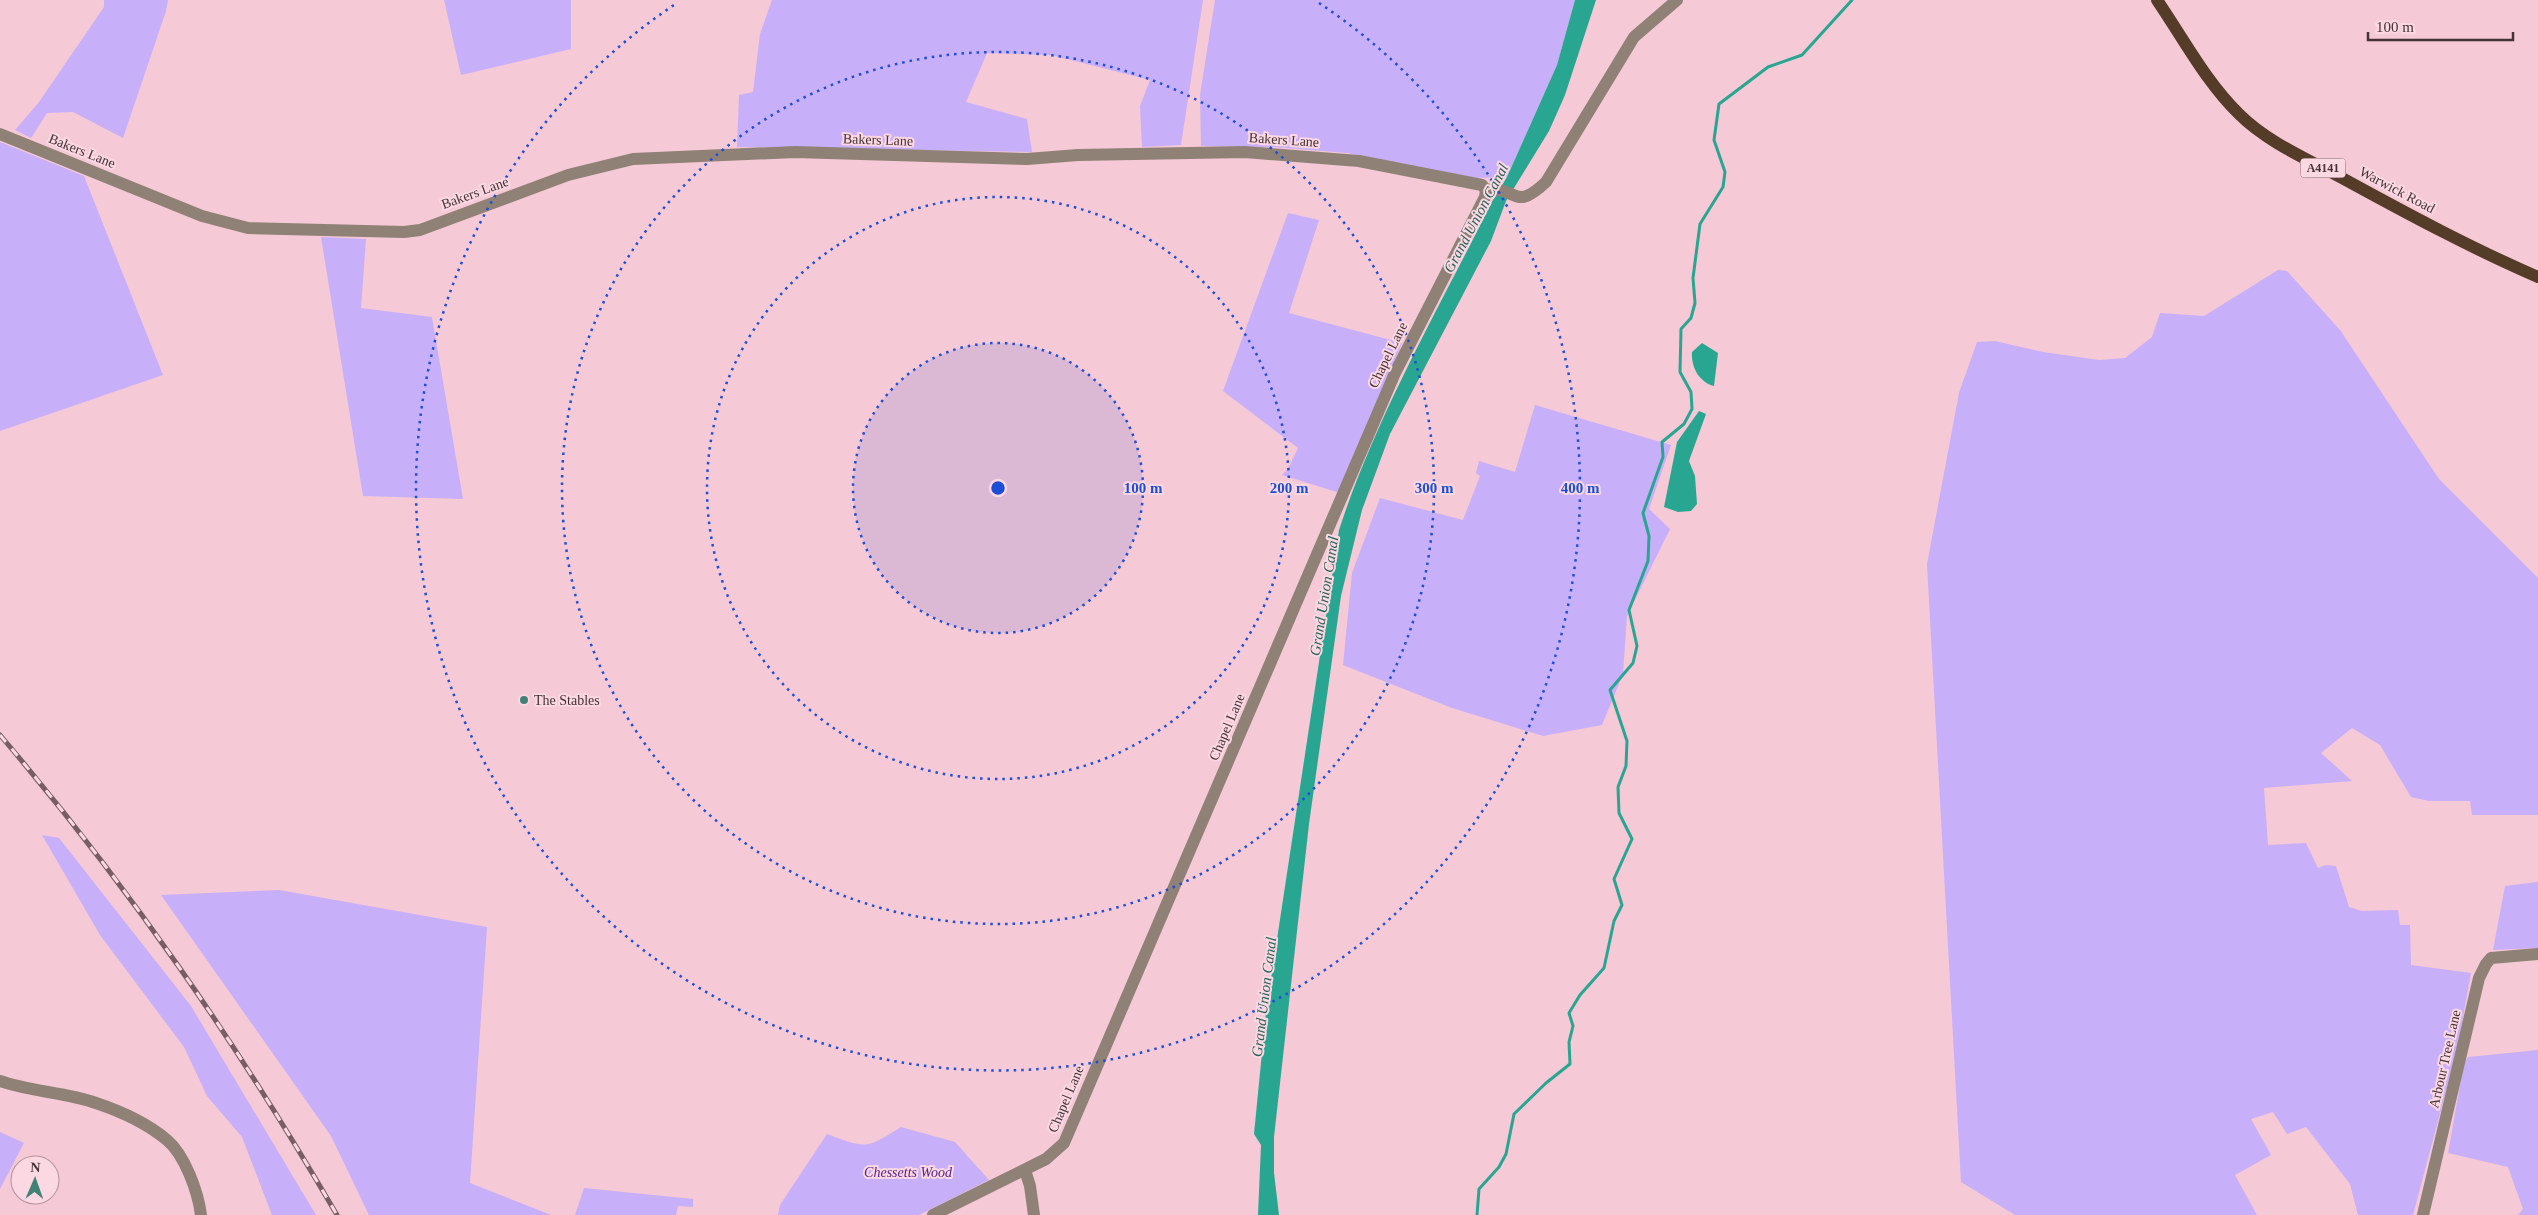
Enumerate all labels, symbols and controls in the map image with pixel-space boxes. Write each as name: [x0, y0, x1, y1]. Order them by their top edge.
scale bar: [2368, 10, 2513, 42]
text: 100 m: [2376, 19, 2414, 35]
street label: Bakers Lane: [1248, 130, 1320, 150]
street label: Bakers Lane: [47, 131, 117, 171]
street label: Bakers Lane: [843, 131, 913, 149]
road number: A4141: [2300, 158, 2346, 178]
water label: Grand Union Canal: [1441, 161, 1511, 275]
street label: Warwick Road: [2357, 164, 2437, 216]
street label: Bakers Lane: [439, 174, 511, 212]
street label: Chapel Lane: [1366, 320, 1410, 390]
centre of rings: [989, 479, 1007, 497]
text: 100 m: [1124, 480, 1163, 496]
text: 200 m: [1270, 480, 1309, 496]
text: 300 m: [1415, 480, 1454, 496]
text: 400 m: [1561, 480, 1600, 496]
water label: Grand Union Canal: [1307, 535, 1341, 657]
street label: Chapel Lane: [1206, 691, 1248, 763]
place label: The Stables: [534, 693, 600, 708]
marker: The Stables: [518, 694, 530, 706]
water label: Grand Union Canal: [1249, 936, 1279, 1058]
street label: Arbour Tree Lane: [2426, 1008, 2464, 1110]
street label: Chapel Lane: [1045, 1063, 1087, 1135]
north arrow: [10, 1155, 60, 1205]
text: N: [30, 1160, 41, 1175]
park label: Chessetts Wood: [864, 1165, 953, 1180]

